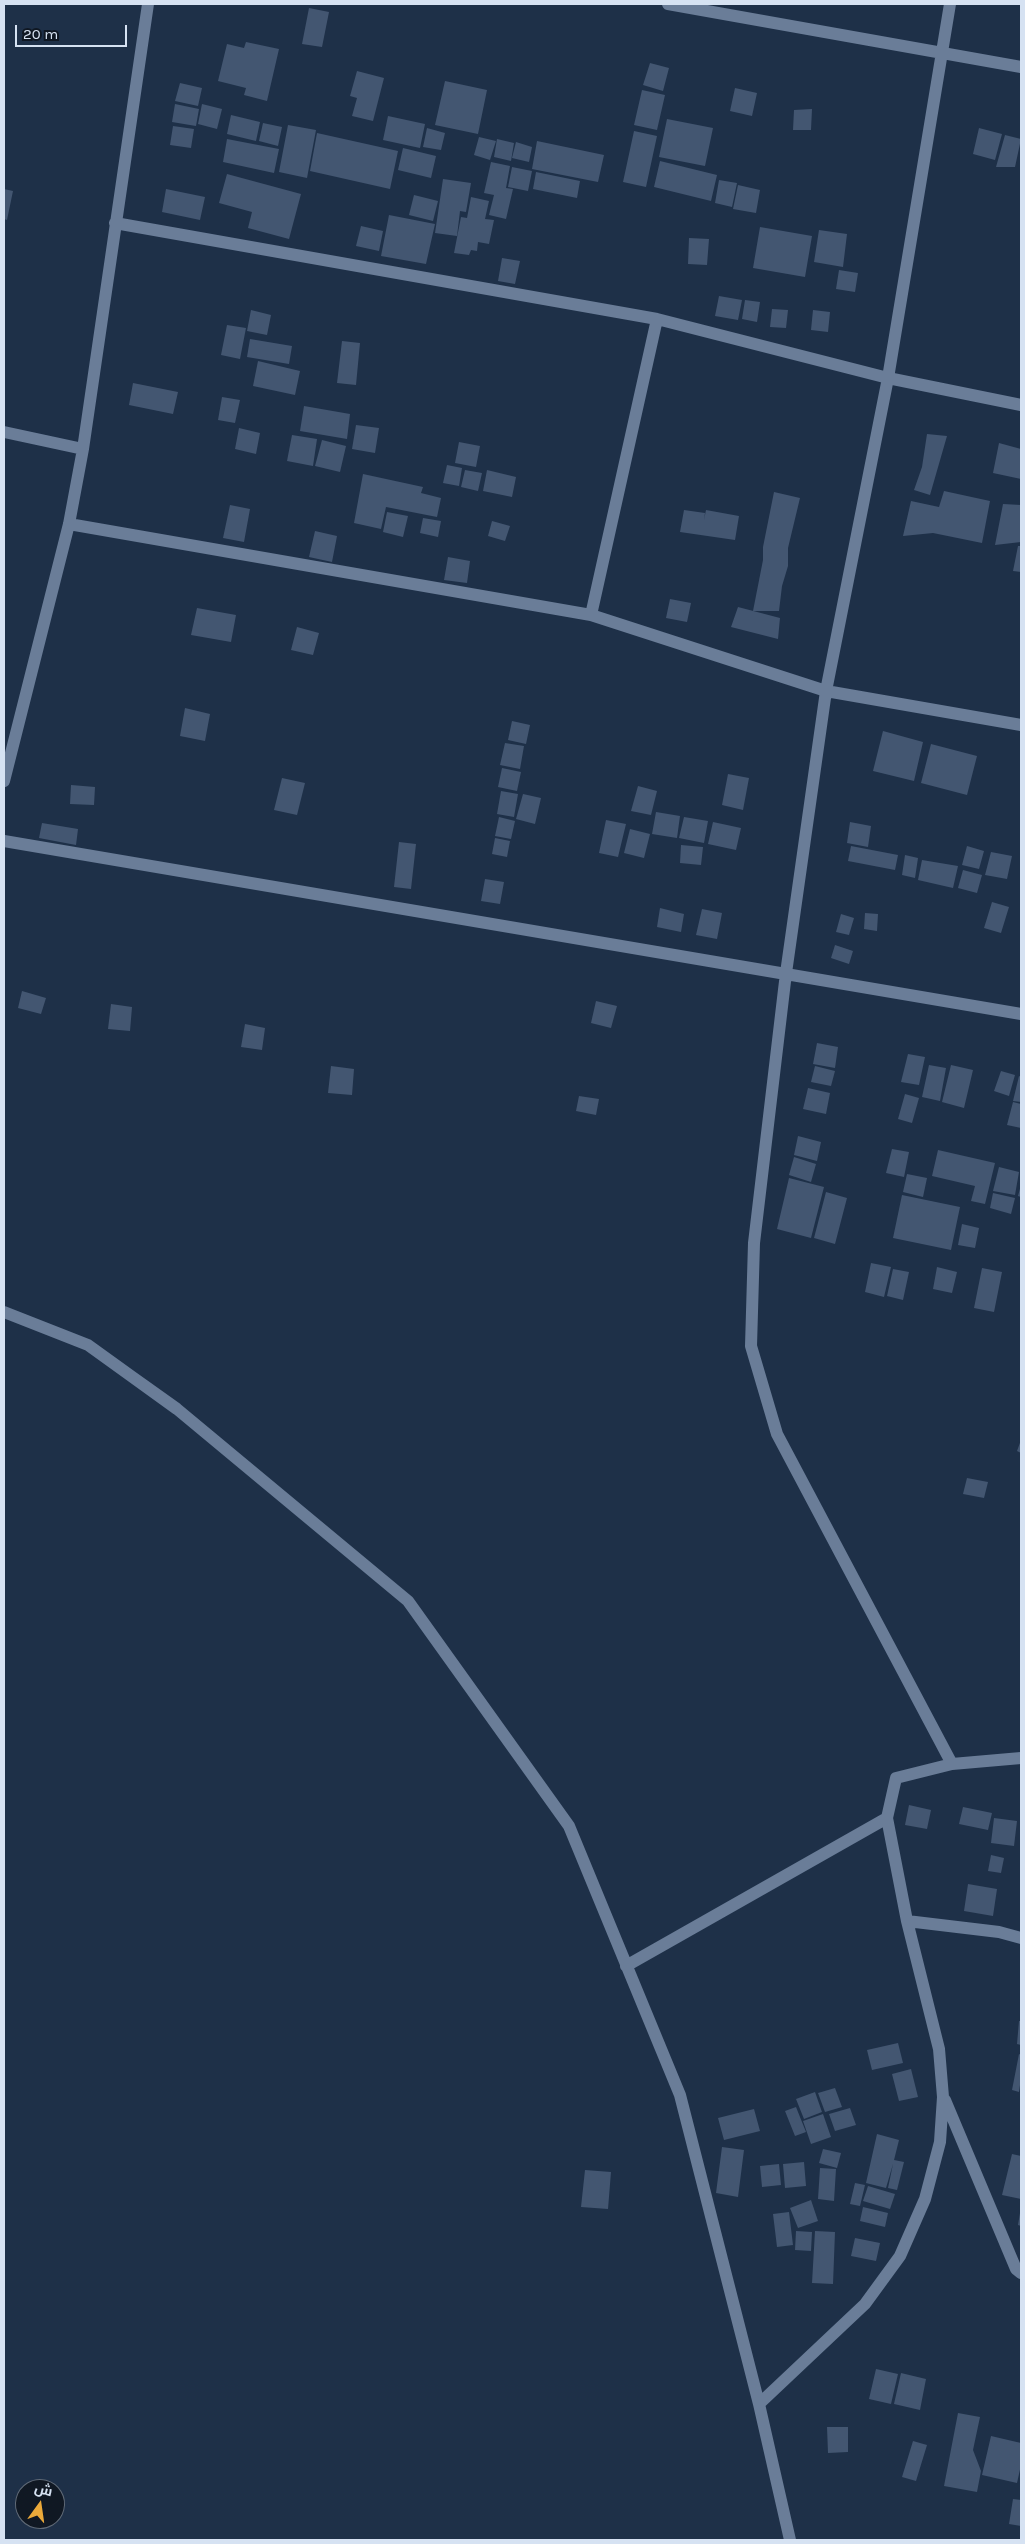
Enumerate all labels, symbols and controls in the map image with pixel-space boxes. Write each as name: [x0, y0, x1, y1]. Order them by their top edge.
scale bar: [18, 15, 130, 47]
text: 20 m: [23, 25, 58, 43]
north arrow: [15, 2479, 65, 2529]
text: ش: [33, 2480, 54, 2500]

